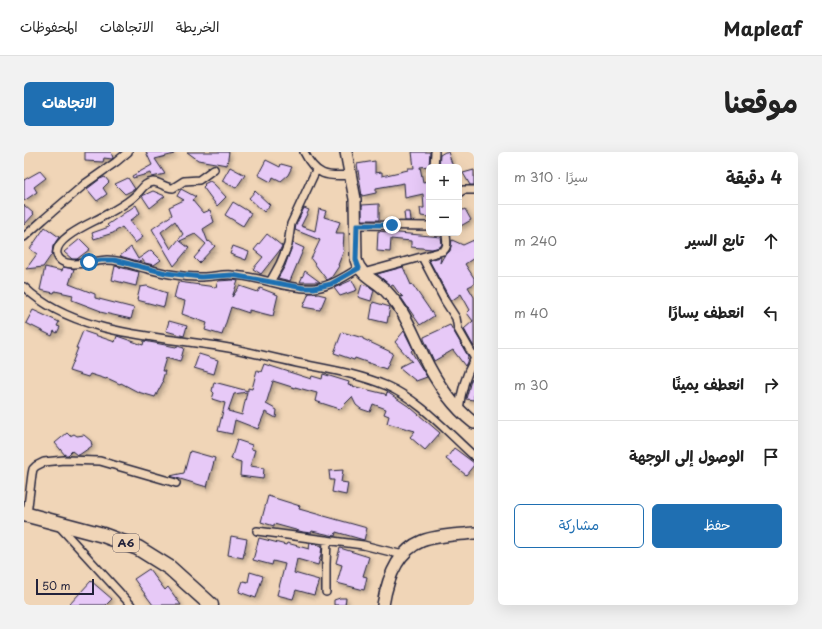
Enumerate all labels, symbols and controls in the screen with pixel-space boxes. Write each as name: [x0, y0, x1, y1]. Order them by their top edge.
text: Mapleaf: [724, 14, 802, 42]
text: المحفوظات: [20, 16, 78, 37]
text: الاتجاهات: [100, 16, 154, 37]
text: الخريطة: [176, 16, 219, 37]
text: موقعنا: [724, 80, 798, 123]
button: الاتجاهات: [24, 82, 114, 126]
map controls: [426, 164, 462, 236]
button: +: [426, 164, 462, 200]
text: 4 دقيقة: [726, 164, 782, 190]
text: سيرًا · 310 m: [514, 167, 588, 186]
button: −: [426, 200, 462, 236]
route end: [383, 216, 401, 234]
text: تابع السير: [686, 228, 744, 251]
icon: ahead: [760, 230, 782, 252]
text: 240 m: [514, 231, 557, 250]
route start: [80, 253, 98, 271]
text: انعطف يسارًا: [668, 300, 744, 323]
icon: left: [760, 302, 782, 324]
text: 40 m: [514, 303, 548, 322]
text: انعطف يمينًا: [672, 372, 744, 395]
icon: right: [760, 374, 782, 396]
text: 30 m: [514, 375, 548, 394]
text: الوصول إلى الوجهة: [629, 444, 744, 467]
icon: arrive: [760, 446, 782, 468]
button: مشاركة: [514, 504, 644, 548]
button: حفظ: [652, 504, 782, 548]
road number: A6: [113, 534, 139, 552]
scale bar: [36, 577, 94, 596]
text: 50 m: [42, 577, 71, 594]

